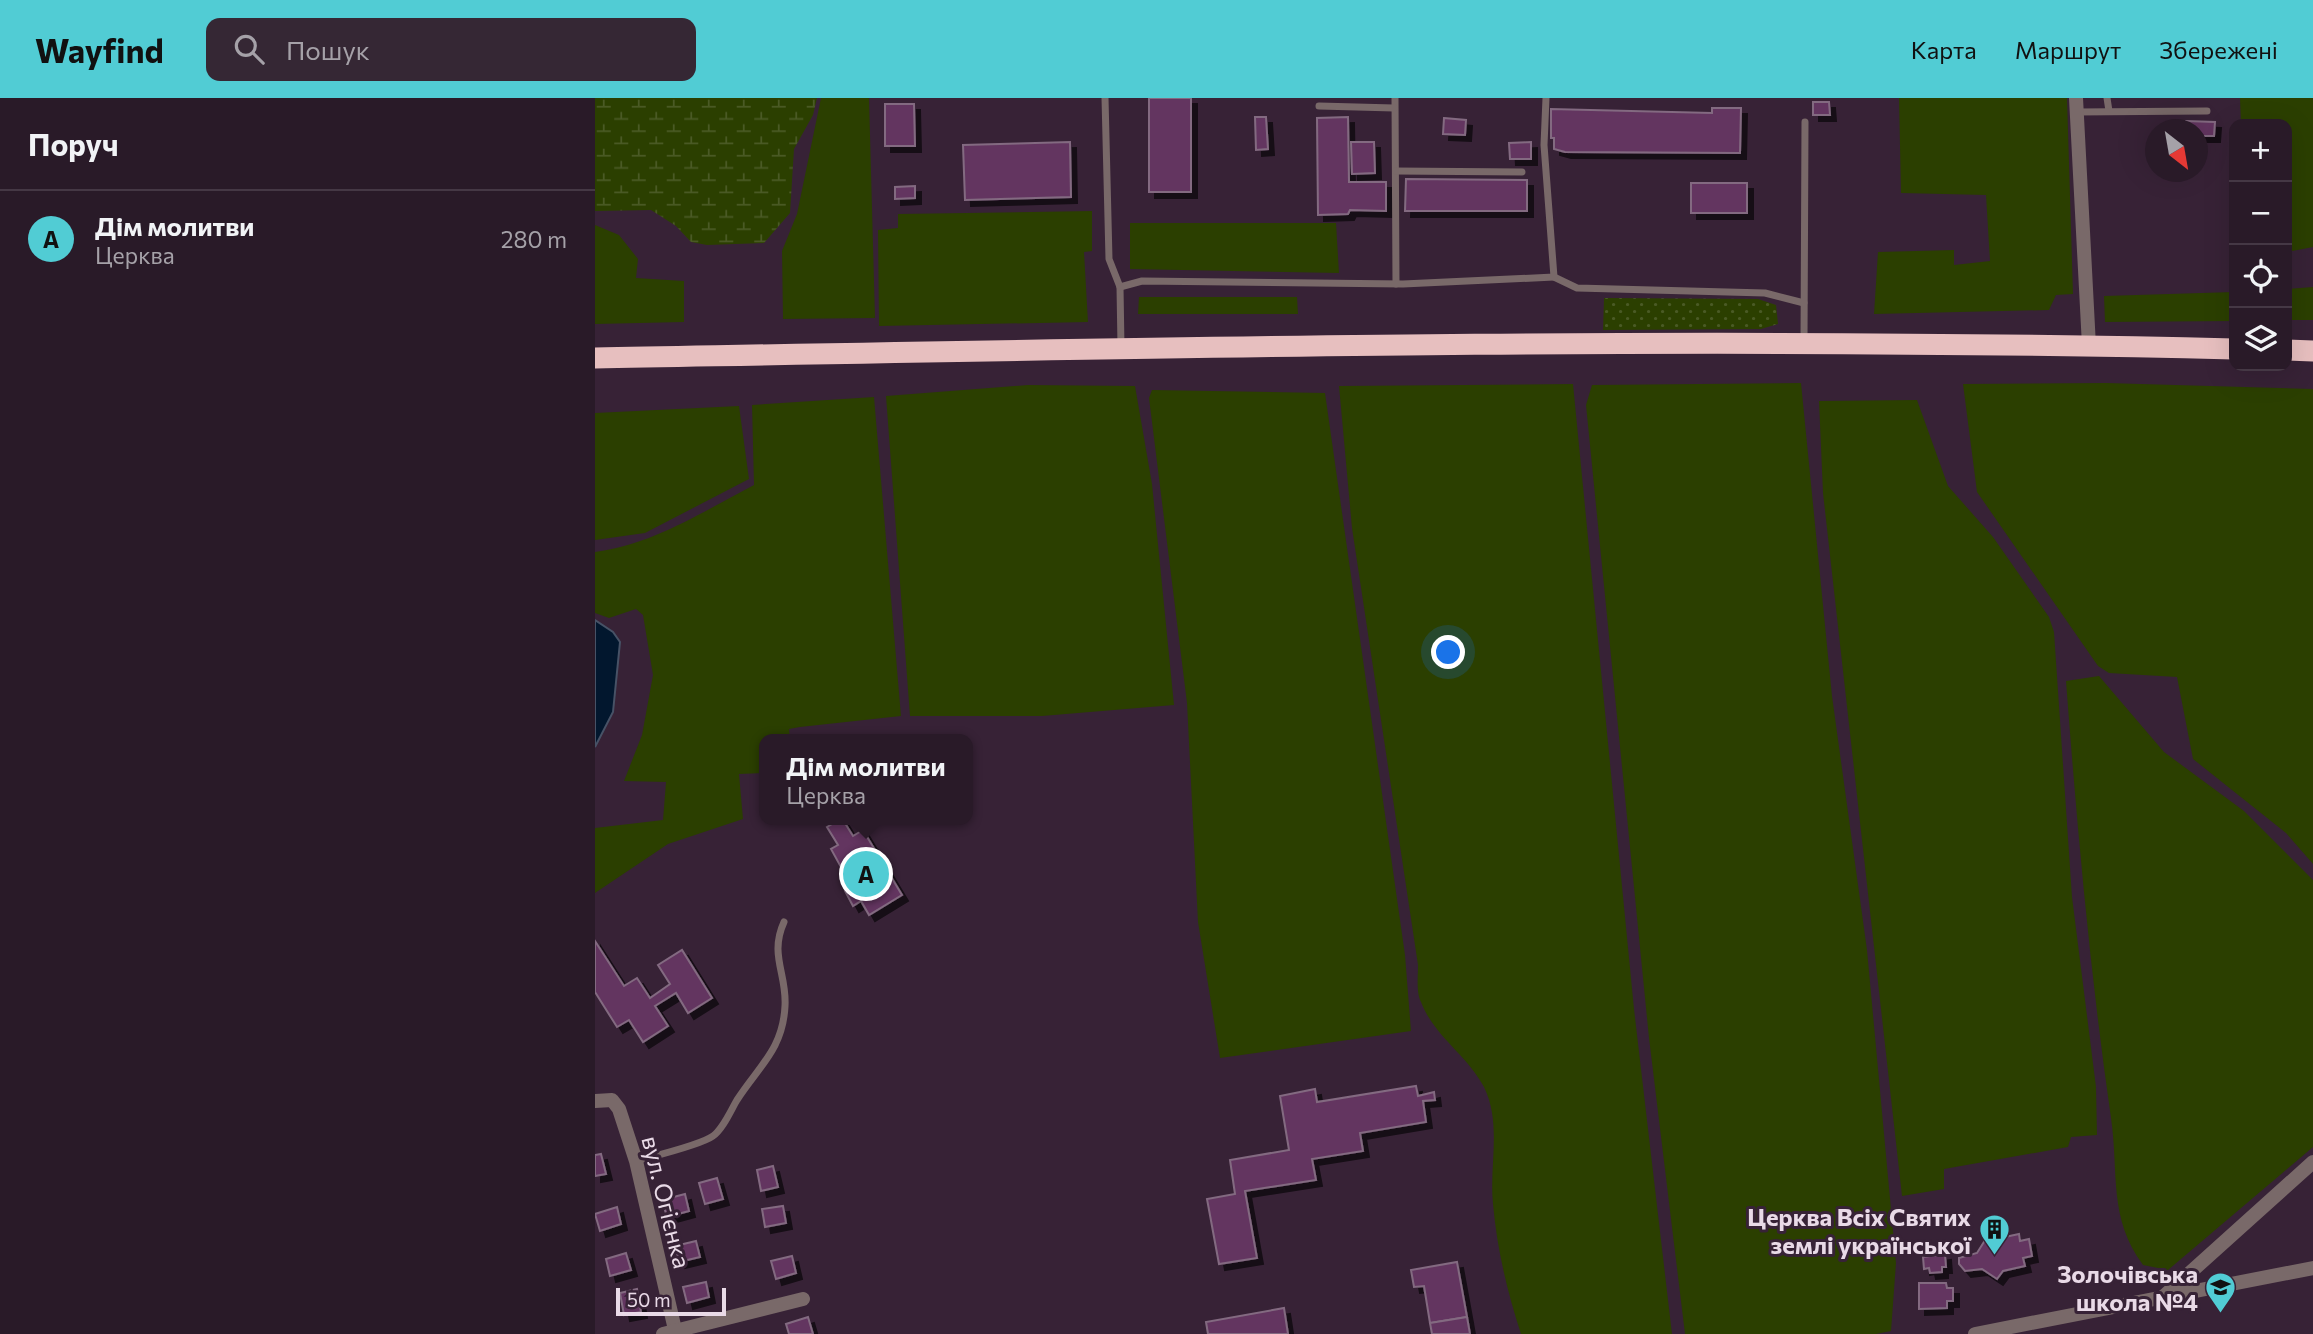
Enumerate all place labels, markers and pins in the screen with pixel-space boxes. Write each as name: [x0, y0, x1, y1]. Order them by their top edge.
pin: A: [843, 848, 889, 900]
place label: Церква Всіх Святих землі української: [1747, 1202, 1972, 1259]
building icon: Церква Всіх Святих землі української: [1977, 1213, 2011, 1257]
place label: Золочівська школа №4: [2057, 1259, 2198, 1316]
school or university icon: Золочівська школа №4: [2204, 1270, 2238, 1314]

